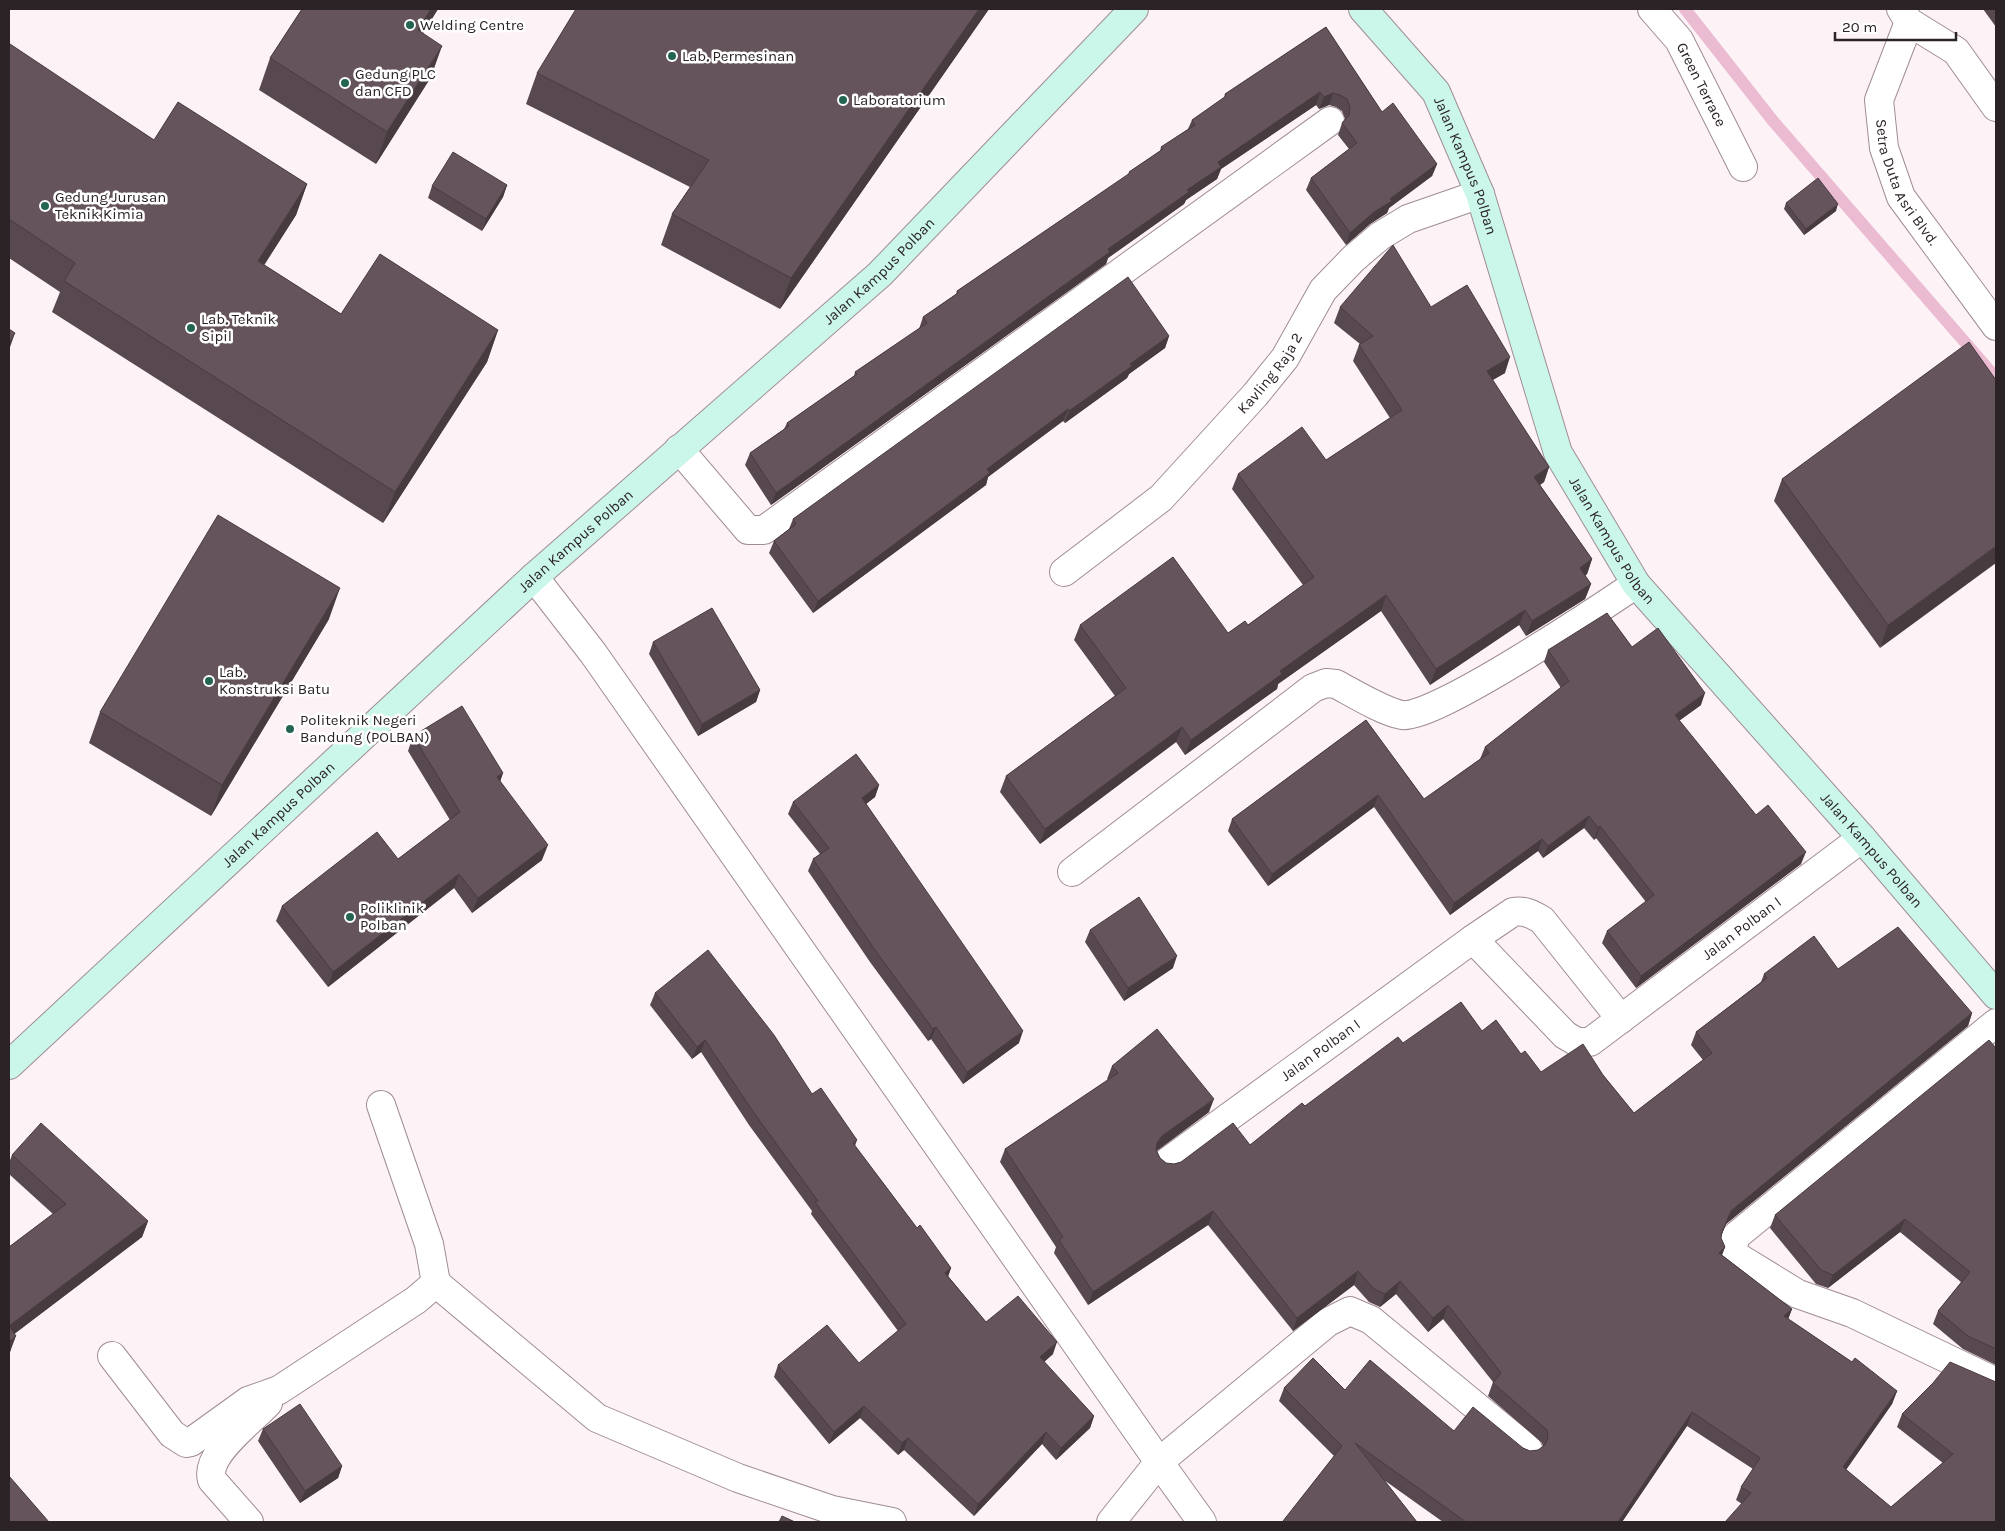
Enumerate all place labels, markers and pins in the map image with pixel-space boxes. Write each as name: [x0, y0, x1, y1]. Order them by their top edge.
place label: Welding Centre: [420, 16, 524, 34]
marker: Welding Centre: [404, 19, 416, 31]
place label: Lab. Permesinan: [682, 47, 794, 65]
marker: Lab. Permesinan: [666, 50, 678, 62]
place label: Gedung PLC dan CFD: [355, 65, 436, 100]
marker: Gedung PLC dan CFD: [339, 77, 351, 89]
place label: Laboratorium: [853, 91, 946, 109]
marker: Laboratorium: [837, 94, 849, 106]
place label: Gedung Jurusan Teknik Kimia: [55, 188, 166, 223]
marker: Gedung Jurusan Teknik Kimia: [39, 200, 51, 212]
place label: Lab. Teknik Sipil: [201, 310, 276, 345]
marker: Lab. Teknik Sipil: [185, 322, 197, 334]
place label: Lab. Konstruksi Batu: [219, 663, 330, 698]
marker: Lab. Konstruksi Batu: [203, 675, 215, 687]
place label: Politeknik Negeri Bandung (POLBAN): [300, 711, 430, 746]
marker: Politeknik Negeri Bandung (POLBAN): [284, 723, 296, 735]
place label: Poliklinik Polban: [360, 899, 424, 934]
marker: Poliklinik Polban: [344, 911, 356, 923]

